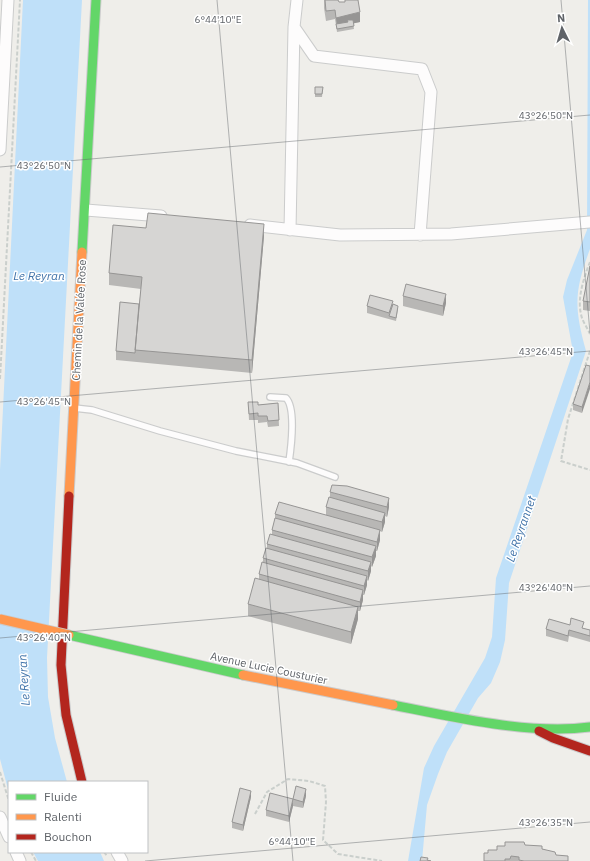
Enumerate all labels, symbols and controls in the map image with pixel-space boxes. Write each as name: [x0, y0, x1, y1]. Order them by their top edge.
north arrow: [542, 8, 582, 48]
text: N: [557, 11, 566, 25]
text: 6°44'10"E: [194, 13, 242, 26]
text: 43°26'50"N: [519, 109, 573, 122]
text: 43°26'50"N: [17, 159, 71, 172]
street label: Chemin de la Valée Rose: [69, 259, 89, 381]
water label: Le Reyran: [13, 268, 65, 283]
text: 43°26'45"N: [519, 345, 573, 358]
text: 43°26'45"N: [17, 395, 71, 408]
water label: Le Reyrannet: [502, 493, 539, 564]
text: 43°26'40"N: [519, 581, 573, 594]
text: 43°26'40"N: [17, 631, 71, 644]
street label: Avenue Lucie Cousturier: [209, 649, 329, 687]
water label: Le Reyran: [14, 654, 33, 706]
legend: [8, 781, 148, 853]
text: Fluide: [44, 789, 78, 804]
text: Ralenti: [44, 809, 82, 824]
text: 43°26'35"N: [519, 816, 573, 829]
text: Bouchon: [44, 829, 92, 844]
text: 6°44'10"E: [268, 835, 316, 848]

